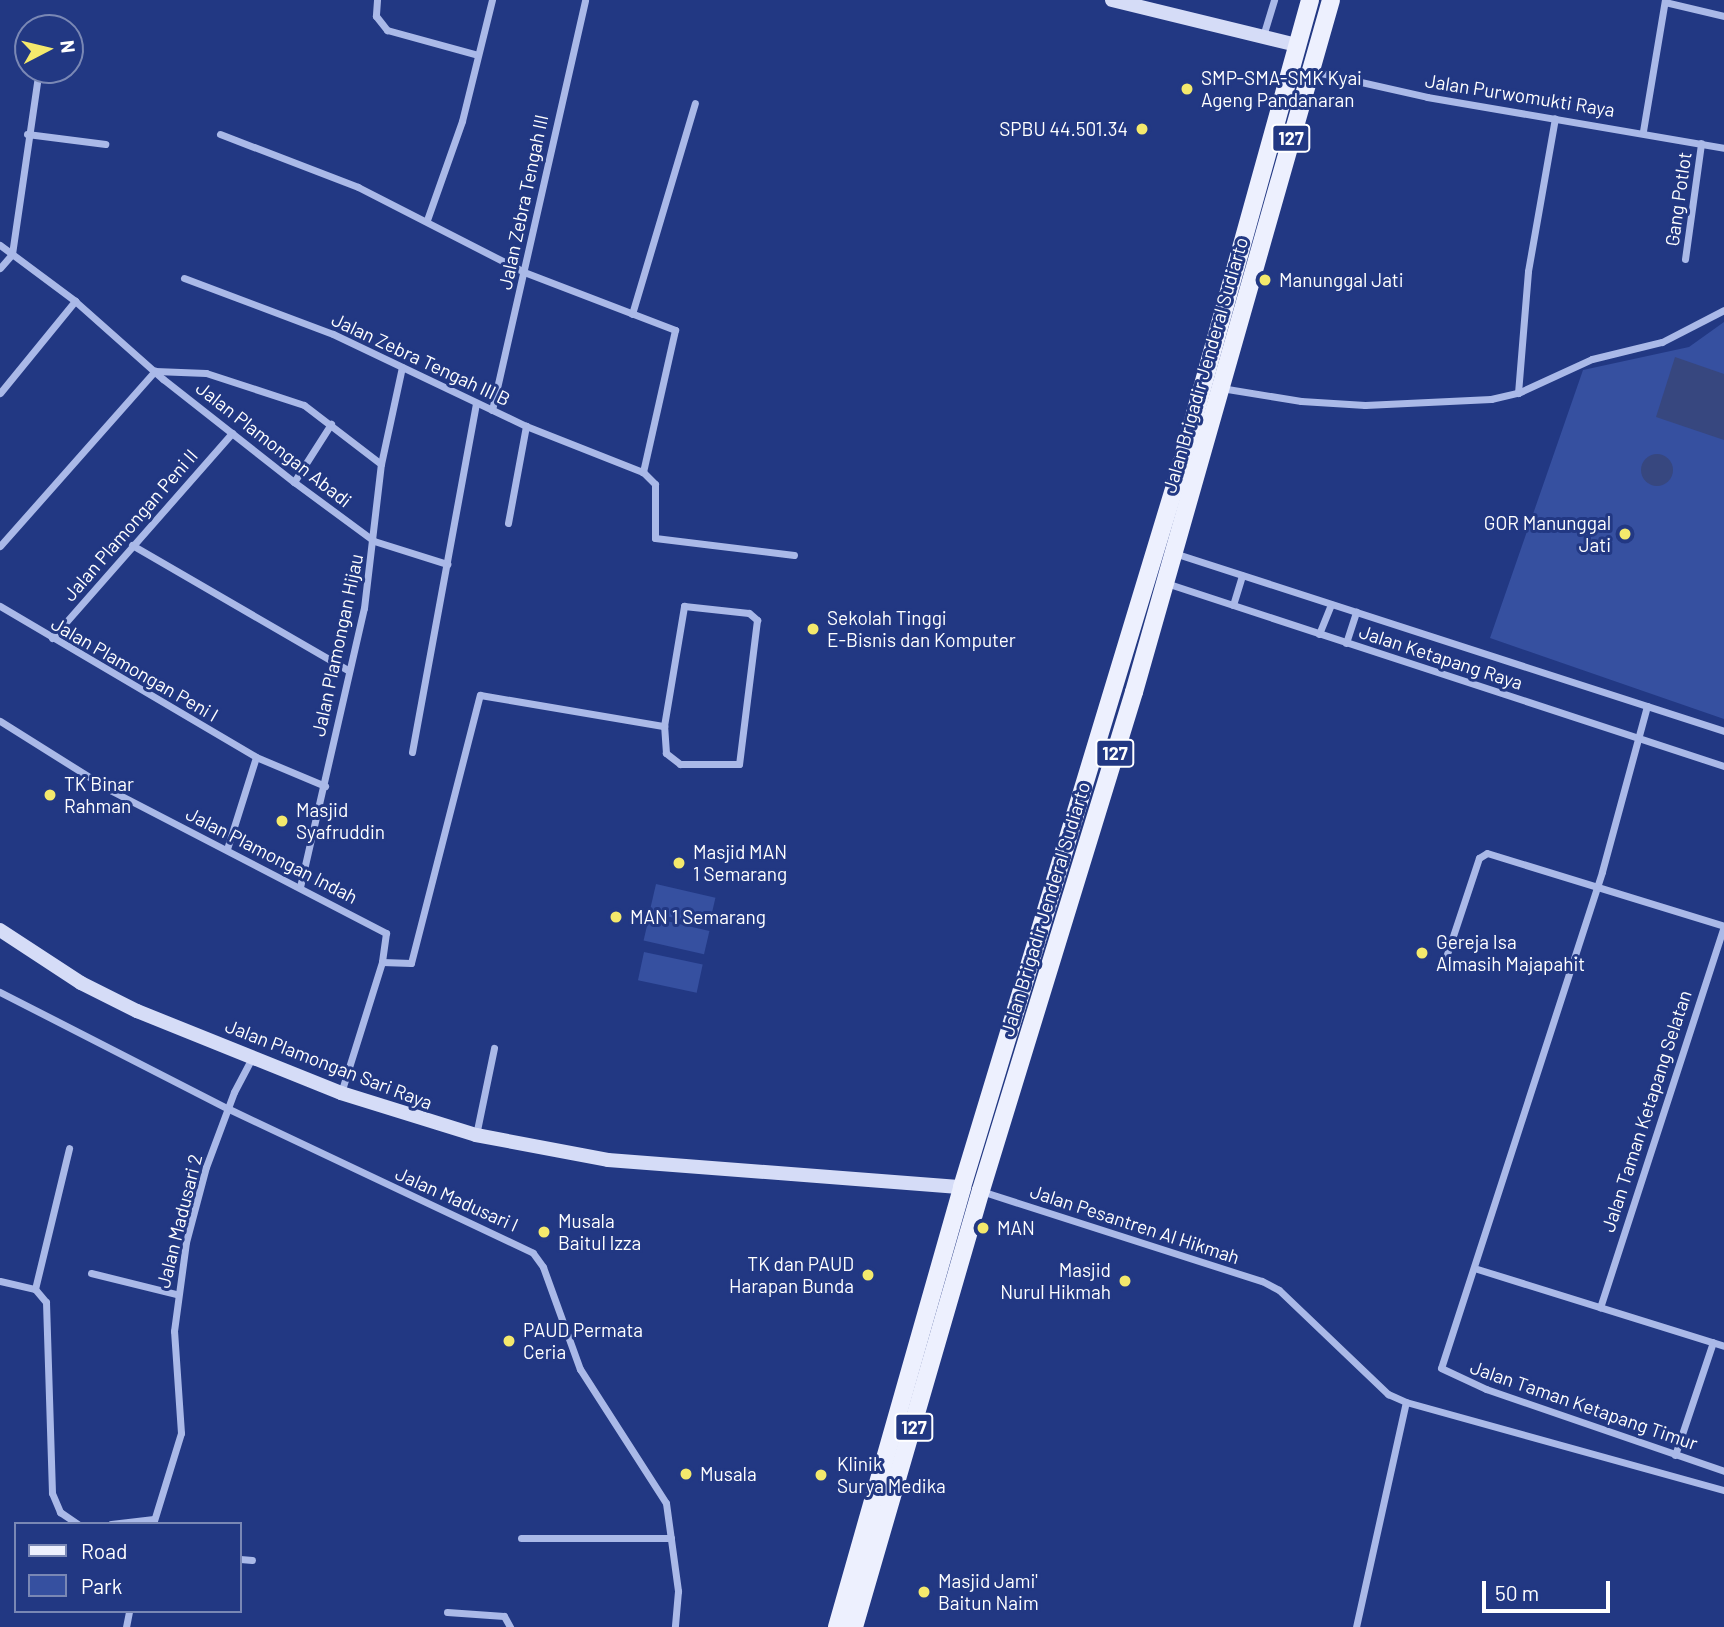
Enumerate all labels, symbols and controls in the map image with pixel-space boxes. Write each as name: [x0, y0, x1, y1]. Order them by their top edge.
north arrow: [14, 14, 84, 84]
text: N: [56, 39, 81, 54]
place label: SMP-SMA-SMK Kyai Ageng Pandanaran: [1201, 67, 1362, 111]
street label: Jalan Purwomukti Raya: [1423, 69, 1617, 121]
marker: SMP-SMA-SMK Kyai Ageng Pandanaran: [1179, 81, 1195, 97]
street label: Jalan Zebra Tengah III: [493, 112, 553, 292]
place label: SPBU 44.501.34: [999, 118, 1128, 140]
marker: SPBU 44.501.34: [1134, 121, 1150, 137]
road number: 127: [1270, 124, 1312, 153]
street label: Gang Potlot: [1660, 150, 1696, 248]
street label: Jalan Brigadir Jenderal Sudiarto: [1158, 234, 1252, 496]
place label: Manunggal Jati: [1279, 269, 1404, 291]
marker: Manunggal Jati: [1257, 272, 1273, 288]
street label: Jalan Zebra Tengah III B: [328, 308, 514, 410]
street label: Jalan Plamongan Abadi: [192, 376, 356, 512]
street label: Jalan Plamongan Peni II: [58, 444, 202, 606]
place label: GOR Manunggal Jati: [1484, 512, 1611, 556]
marker: GOR Manunggal Jati: [1617, 526, 1633, 542]
street label: Jalan Plamongan Hijau: [307, 552, 367, 738]
place label: Sekolah Tinggi E-Bisnis dan Komputer: [827, 607, 1016, 651]
street label: Jalan Plamongan Peni I: [47, 612, 223, 726]
street label: Jalan Ketapang Raya: [1356, 620, 1526, 694]
marker: Sekolah Tinggi E-Bisnis dan Komputer: [805, 621, 821, 637]
road number: 127: [1094, 738, 1136, 768]
place label: TK Binar Rahman: [64, 773, 134, 817]
street label: Jalan Brigadir Jenderal Sudiarto: [995, 779, 1095, 1039]
marker: TK Binar Rahman: [42, 787, 58, 803]
place label: Masjid Syafruddin: [296, 799, 385, 843]
street label: Jalan Plamongan Indah: [182, 802, 362, 908]
marker: Masjid Syafruddin: [274, 813, 290, 829]
place label: Masjid MAN 1 Semarang: [693, 841, 787, 885]
marker: Masjid MAN 1 Semarang: [671, 855, 687, 871]
place label: MAN 1 Semarang: [630, 906, 766, 928]
marker: MAN 1 Semarang: [608, 909, 624, 925]
place label: Gereja Isa Almasih Majapahit: [1436, 931, 1585, 975]
marker: Gereja Isa Almasih Majapahit: [1414, 945, 1430, 961]
street label: Jalan Taman Ketapang Selatan: [1596, 987, 1696, 1235]
street label: Jalan Plamongan Sari Raya: [222, 1014, 436, 1114]
street label: Jalan Madusari 2: [151, 1152, 207, 1290]
street label: Jalan Madusari I: [392, 1162, 522, 1236]
street label: Jalan Pesantren Al Hikmah: [1027, 1179, 1243, 1269]
place label: Musala Baitul Izza: [558, 1210, 641, 1254]
place label: MAN: [997, 1217, 1035, 1239]
marker: MAN: [975, 1220, 991, 1236]
marker: Musala Baitul Izza: [536, 1224, 552, 1240]
place label: TK dan PAUD Harapan Bunda: [729, 1253, 854, 1297]
place label: Masjid Nurul Hikmah: [1000, 1259, 1111, 1303]
marker: TK dan PAUD Harapan Bunda: [860, 1267, 876, 1283]
marker: Masjid Nurul Hikmah: [1117, 1273, 1133, 1289]
place label: PAUD Permata Ceria: [523, 1319, 643, 1363]
marker: PAUD Permata Ceria: [501, 1333, 517, 1349]
street label: Jalan Taman Ketapang Timur: [1467, 1355, 1701, 1455]
road number: 127: [893, 1412, 935, 1442]
place label: Klinik Surya Medika: [837, 1453, 946, 1497]
place label: Musala: [700, 1463, 757, 1485]
marker: Klinik Surya Medika: [811, 1465, 831, 1485]
marker: Musala: [678, 1466, 694, 1482]
legend: [14, 1522, 242, 1613]
text: Road: [81, 1538, 127, 1563]
scale bar: [1486, 1568, 1614, 1612]
place label: Masjid Jami' Baitun Naim: [938, 1570, 1039, 1614]
text: Park: [81, 1573, 122, 1598]
text: 50 m: [1495, 1580, 1539, 1605]
marker: Masjid Jami' Baitun Naim: [916, 1584, 932, 1600]

